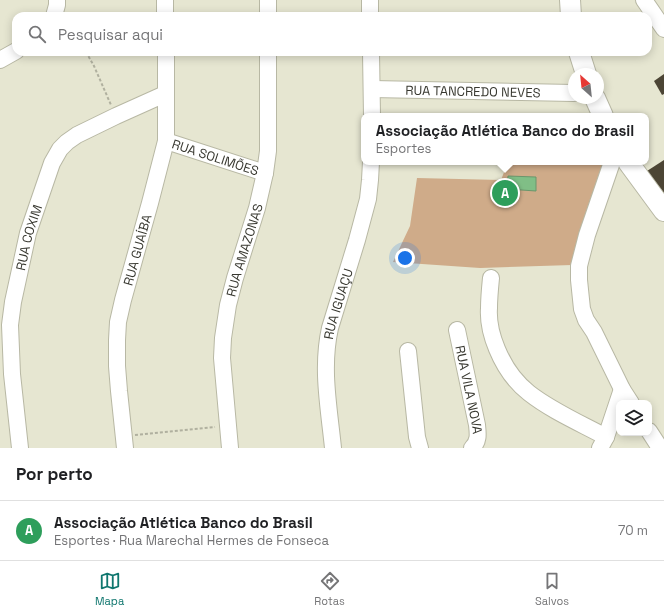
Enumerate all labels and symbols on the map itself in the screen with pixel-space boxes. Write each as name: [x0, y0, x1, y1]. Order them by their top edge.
north arrow: [568, 68, 604, 104]
street label: RUA TANCREDO NEVES: [405, 82, 541, 101]
street label: RUA SOLIMÕES: [170, 135, 261, 179]
pin: A: [492, 178, 518, 208]
street label: RUA AMAZONAS: [223, 202, 267, 298]
street label: RUA COXIM: [12, 203, 46, 272]
street label: RUA GUAÍBA: [119, 212, 155, 288]
your location: [395, 248, 415, 268]
street label: RUA IGUAÇU: [320, 266, 357, 341]
street label: RUA VILA NOVA: [451, 344, 486, 435]

